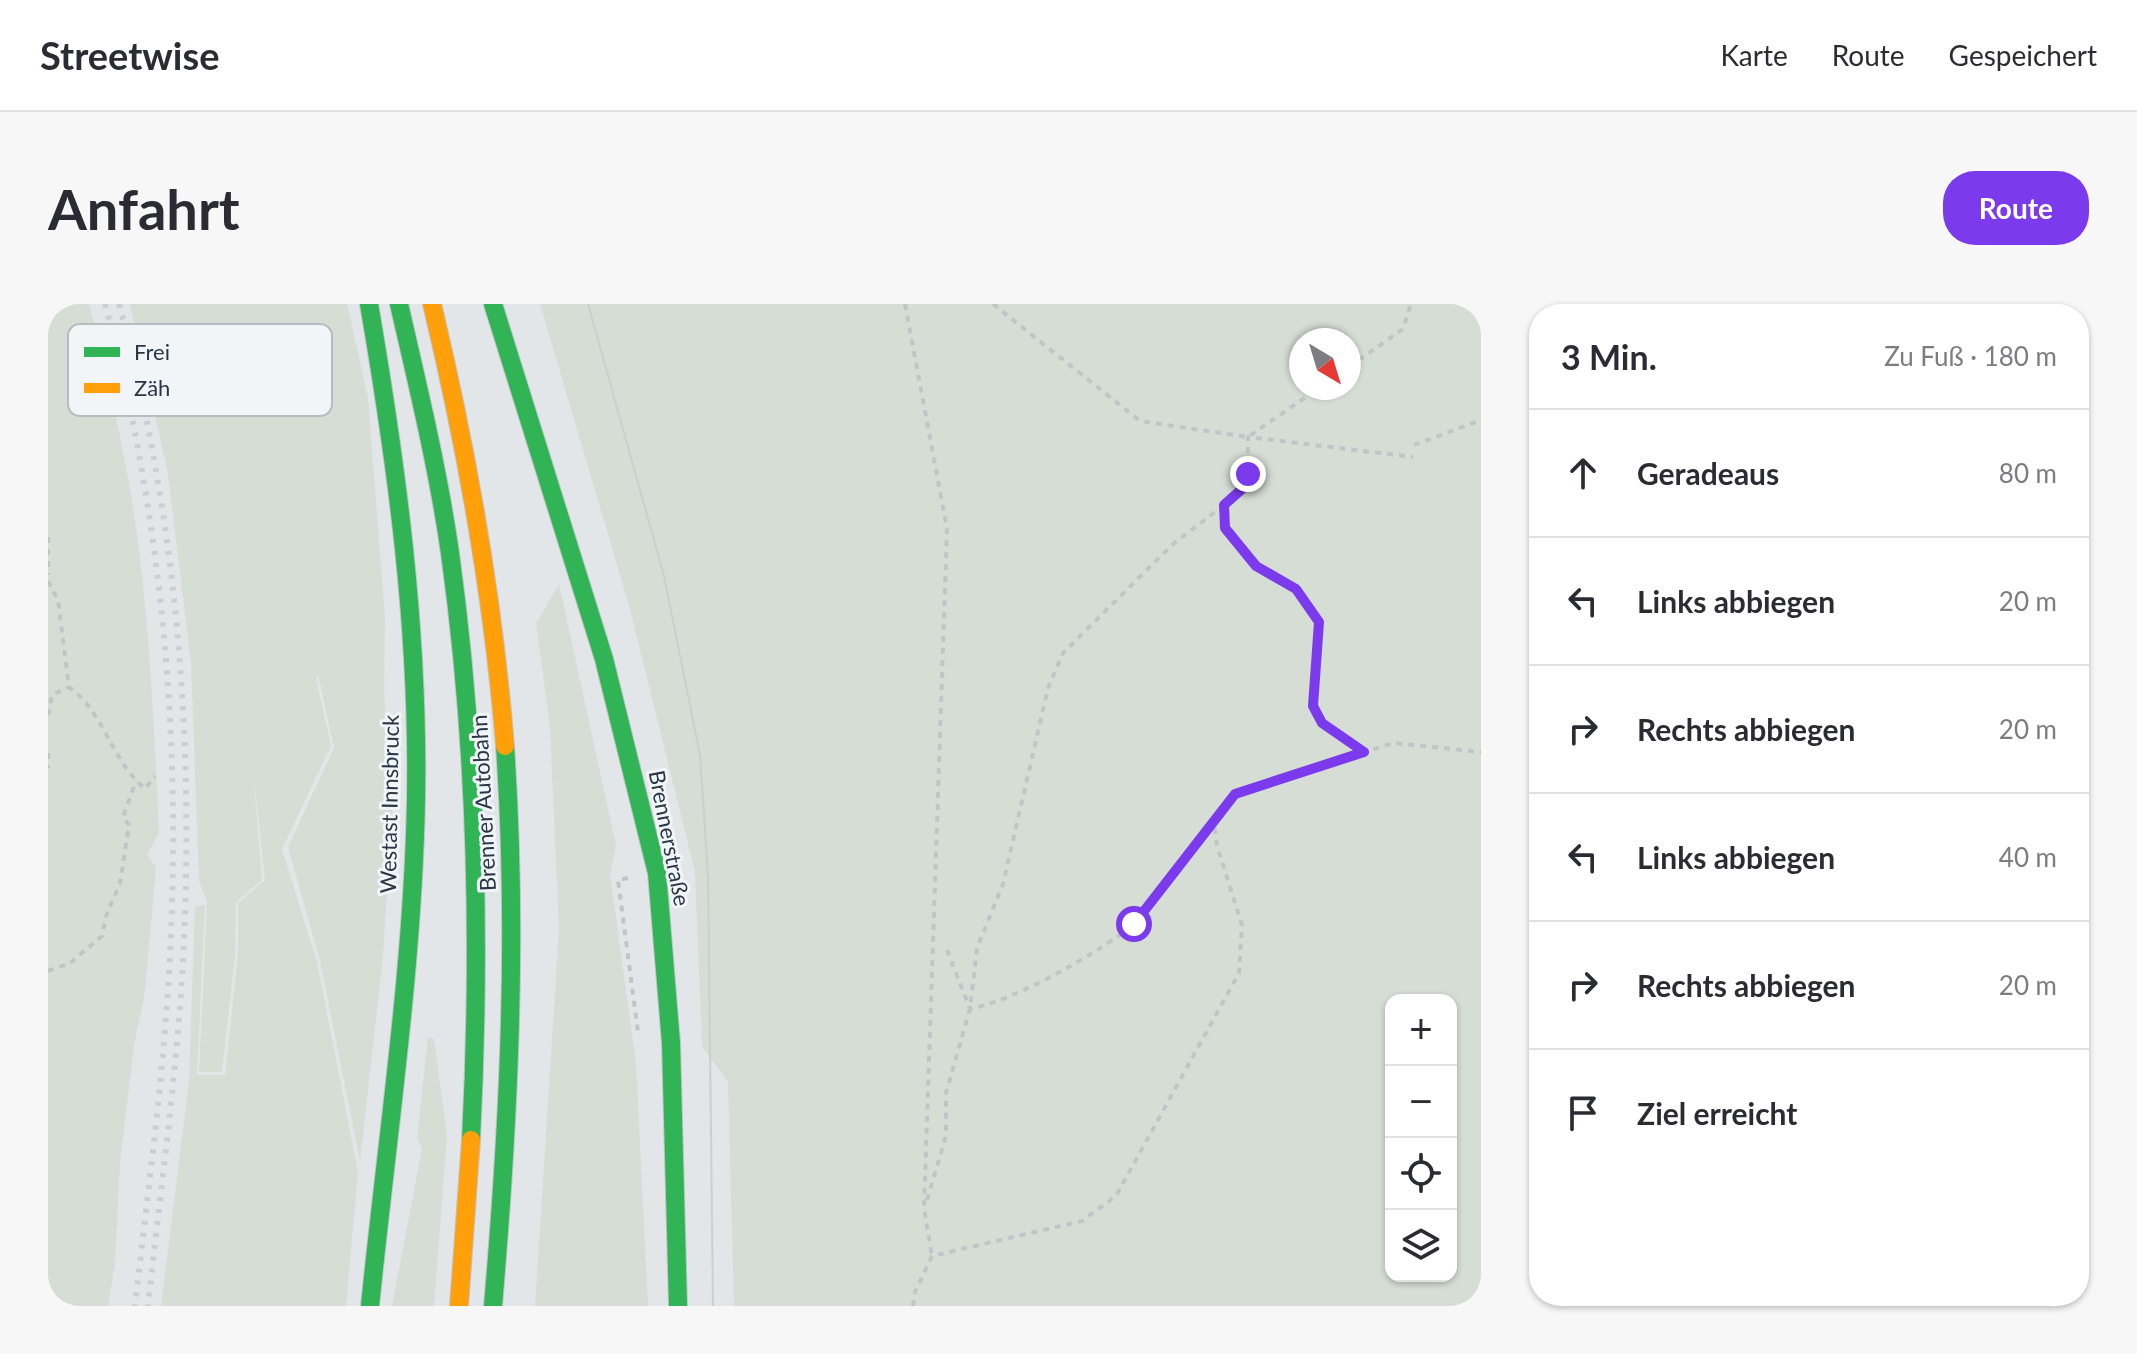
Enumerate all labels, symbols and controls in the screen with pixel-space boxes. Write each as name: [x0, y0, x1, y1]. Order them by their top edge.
text: Streetwise: [40, 32, 219, 78]
text: Karte: [1720, 38, 1788, 72]
text: Route: [1832, 38, 1905, 72]
text: Gespeichert: [1949, 38, 2097, 72]
button: Route: [1943, 171, 2089, 245]
text: Anfahrt: [48, 175, 240, 242]
legend: [68, 324, 332, 416]
north arrow: [1289, 328, 1361, 400]
text: 3 Min.: [1561, 336, 1657, 377]
text: Frei: [134, 338, 170, 365]
text: Zu Fuß · 180 m: [1884, 340, 2057, 372]
text: Zäh: [134, 374, 170, 401]
icon: ahead: [1561, 451, 1605, 495]
text: Geradeaus: [1637, 455, 1779, 491]
route end: [1230, 456, 1266, 492]
text: 80 m: [1999, 457, 2057, 489]
icon: left: [1561, 579, 1605, 623]
text: Links abbiegen: [1637, 583, 1835, 619]
text: 20 m: [1999, 585, 2057, 617]
icon: right: [1561, 707, 1605, 751]
text: Rechts abbiegen: [1637, 711, 1856, 747]
text: 20 m: [1999, 713, 2057, 745]
street label: Westast Innsbruck: [374, 714, 404, 894]
street label: Brenner Autobahn: [465, 714, 501, 892]
street label: Brennerstraße: [644, 768, 696, 908]
icon: left: [1561, 835, 1605, 879]
text: Links abbiegen: [1637, 839, 1835, 875]
text: 40 m: [1999, 841, 2057, 873]
route start: [1116, 906, 1152, 942]
icon: right: [1561, 963, 1605, 1007]
text: Rechts abbiegen: [1637, 967, 1856, 1003]
text: 20 m: [1999, 969, 2057, 1001]
map controls: [1385, 994, 1457, 1282]
button: +: [1385, 994, 1457, 1066]
button: −: [1385, 1066, 1457, 1138]
icon: arrive: [1561, 1091, 1605, 1135]
text: Ziel erreicht: [1637, 1095, 1797, 1131]
button: locate: [1385, 1138, 1457, 1210]
button: layers: [1385, 1210, 1457, 1282]

